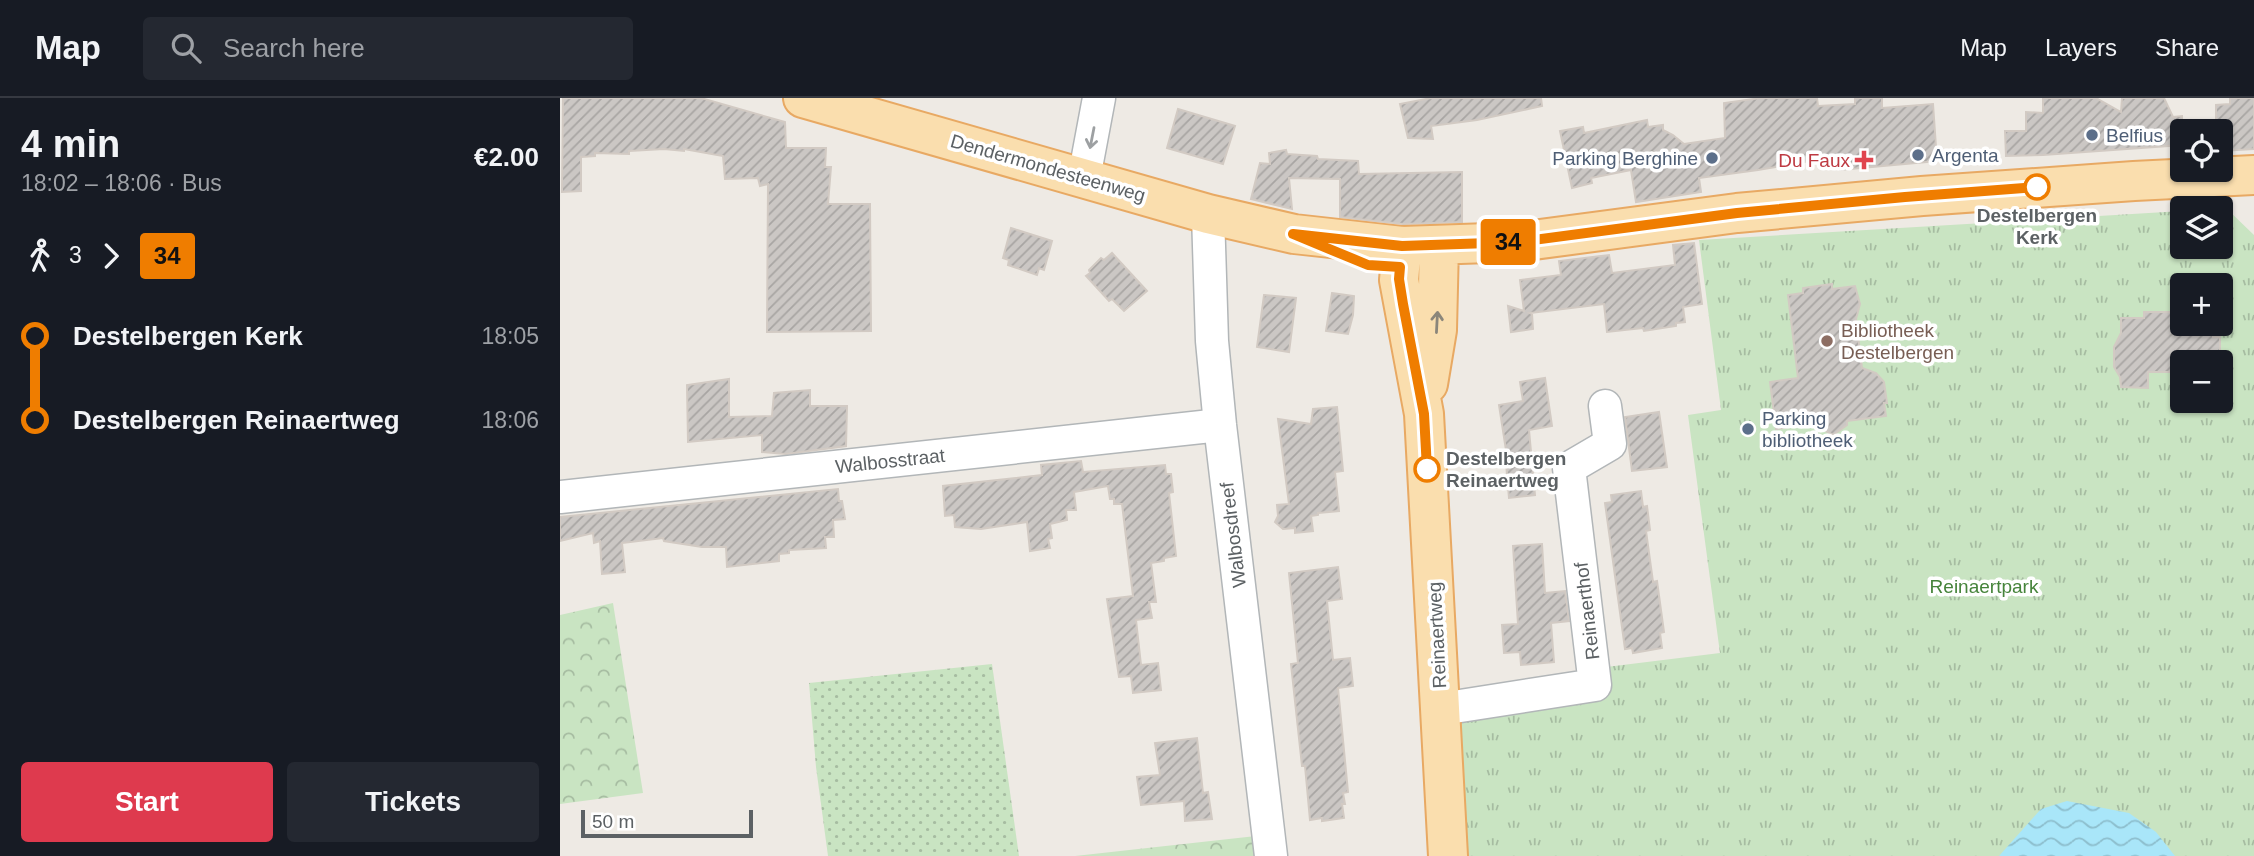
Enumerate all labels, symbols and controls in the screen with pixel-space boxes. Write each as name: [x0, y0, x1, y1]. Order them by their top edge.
search box: [143, 17, 633, 80]
text: Map: [35, 29, 101, 66]
icon: search: [167, 29, 205, 67]
text: Search here: [223, 33, 365, 63]
text: Map: [1960, 34, 2007, 61]
text: Layers: [2045, 34, 2117, 61]
text: Share: [2155, 34, 2219, 61]
map controls: [2170, 119, 2233, 413]
button: locate: [2170, 119, 2233, 182]
text: 4 min: [21, 123, 120, 165]
place label: Belfius: [2106, 125, 2163, 146]
one-way arrow: [1084, 126, 1098, 149]
marker: Belfius: [2084, 127, 2100, 143]
street label: Dendermondesteenweg: [948, 130, 1148, 206]
text: €2.00: [474, 142, 539, 172]
place label: Argenta: [1932, 145, 1999, 166]
marker: Argenta: [1910, 147, 1926, 163]
place label: Parking Berghine: [1552, 148, 1698, 169]
marker: Parking Berghine: [1704, 150, 1720, 166]
place label: Du Faux: [1778, 150, 1850, 171]
marker: Du Faux: [1856, 152, 1872, 168]
text: 18:02 – 18:06 · Bus: [21, 170, 222, 196]
marker: Destelbergen Kerk: [2024, 174, 2050, 200]
button: layers: [2170, 196, 2233, 259]
place label: Destelbergen Kerk: [1977, 205, 2097, 248]
line badge: 34: [1476, 219, 1539, 265]
text: 34: [1495, 228, 1521, 255]
icon: walk: [21, 237, 59, 275]
icon: forward: [92, 237, 130, 275]
text: 3: [69, 242, 82, 268]
text: 34: [154, 242, 181, 269]
button: +: [2170, 273, 2233, 336]
one-way arrow: [1430, 311, 1443, 334]
place label: Bibliotheek Destelbergen: [1841, 320, 1954, 363]
text: Destelbergen Kerk: [73, 321, 303, 351]
text: 18:05: [481, 323, 539, 349]
marker: Bibliotheek Destelbergen: [1819, 333, 1835, 349]
button: −: [2170, 350, 2233, 413]
text: Destelbergen Reinaertweg: [73, 405, 400, 435]
text: 18:06: [481, 407, 539, 433]
place label: Parking bibliotheek: [1762, 408, 1853, 451]
marker: Parking bibliotheek: [1740, 421, 1756, 437]
street label: Walbosstraat: [834, 445, 947, 477]
place label: Destelbergen Reinaertweg: [1446, 448, 1566, 491]
marker: Destelbergen Reinaertweg: [1414, 456, 1440, 482]
street label: Walbosdreef: [1216, 480, 1250, 589]
street label: Reinaerthof: [1571, 560, 1603, 661]
park label: Reinaertpark: [1930, 576, 2039, 597]
street label: Reinaertweg: [1424, 581, 1450, 689]
button: Start: [21, 762, 273, 842]
button: Tickets: [287, 762, 539, 842]
scale bar: [581, 807, 752, 839]
text: 50 m: [592, 811, 634, 832]

